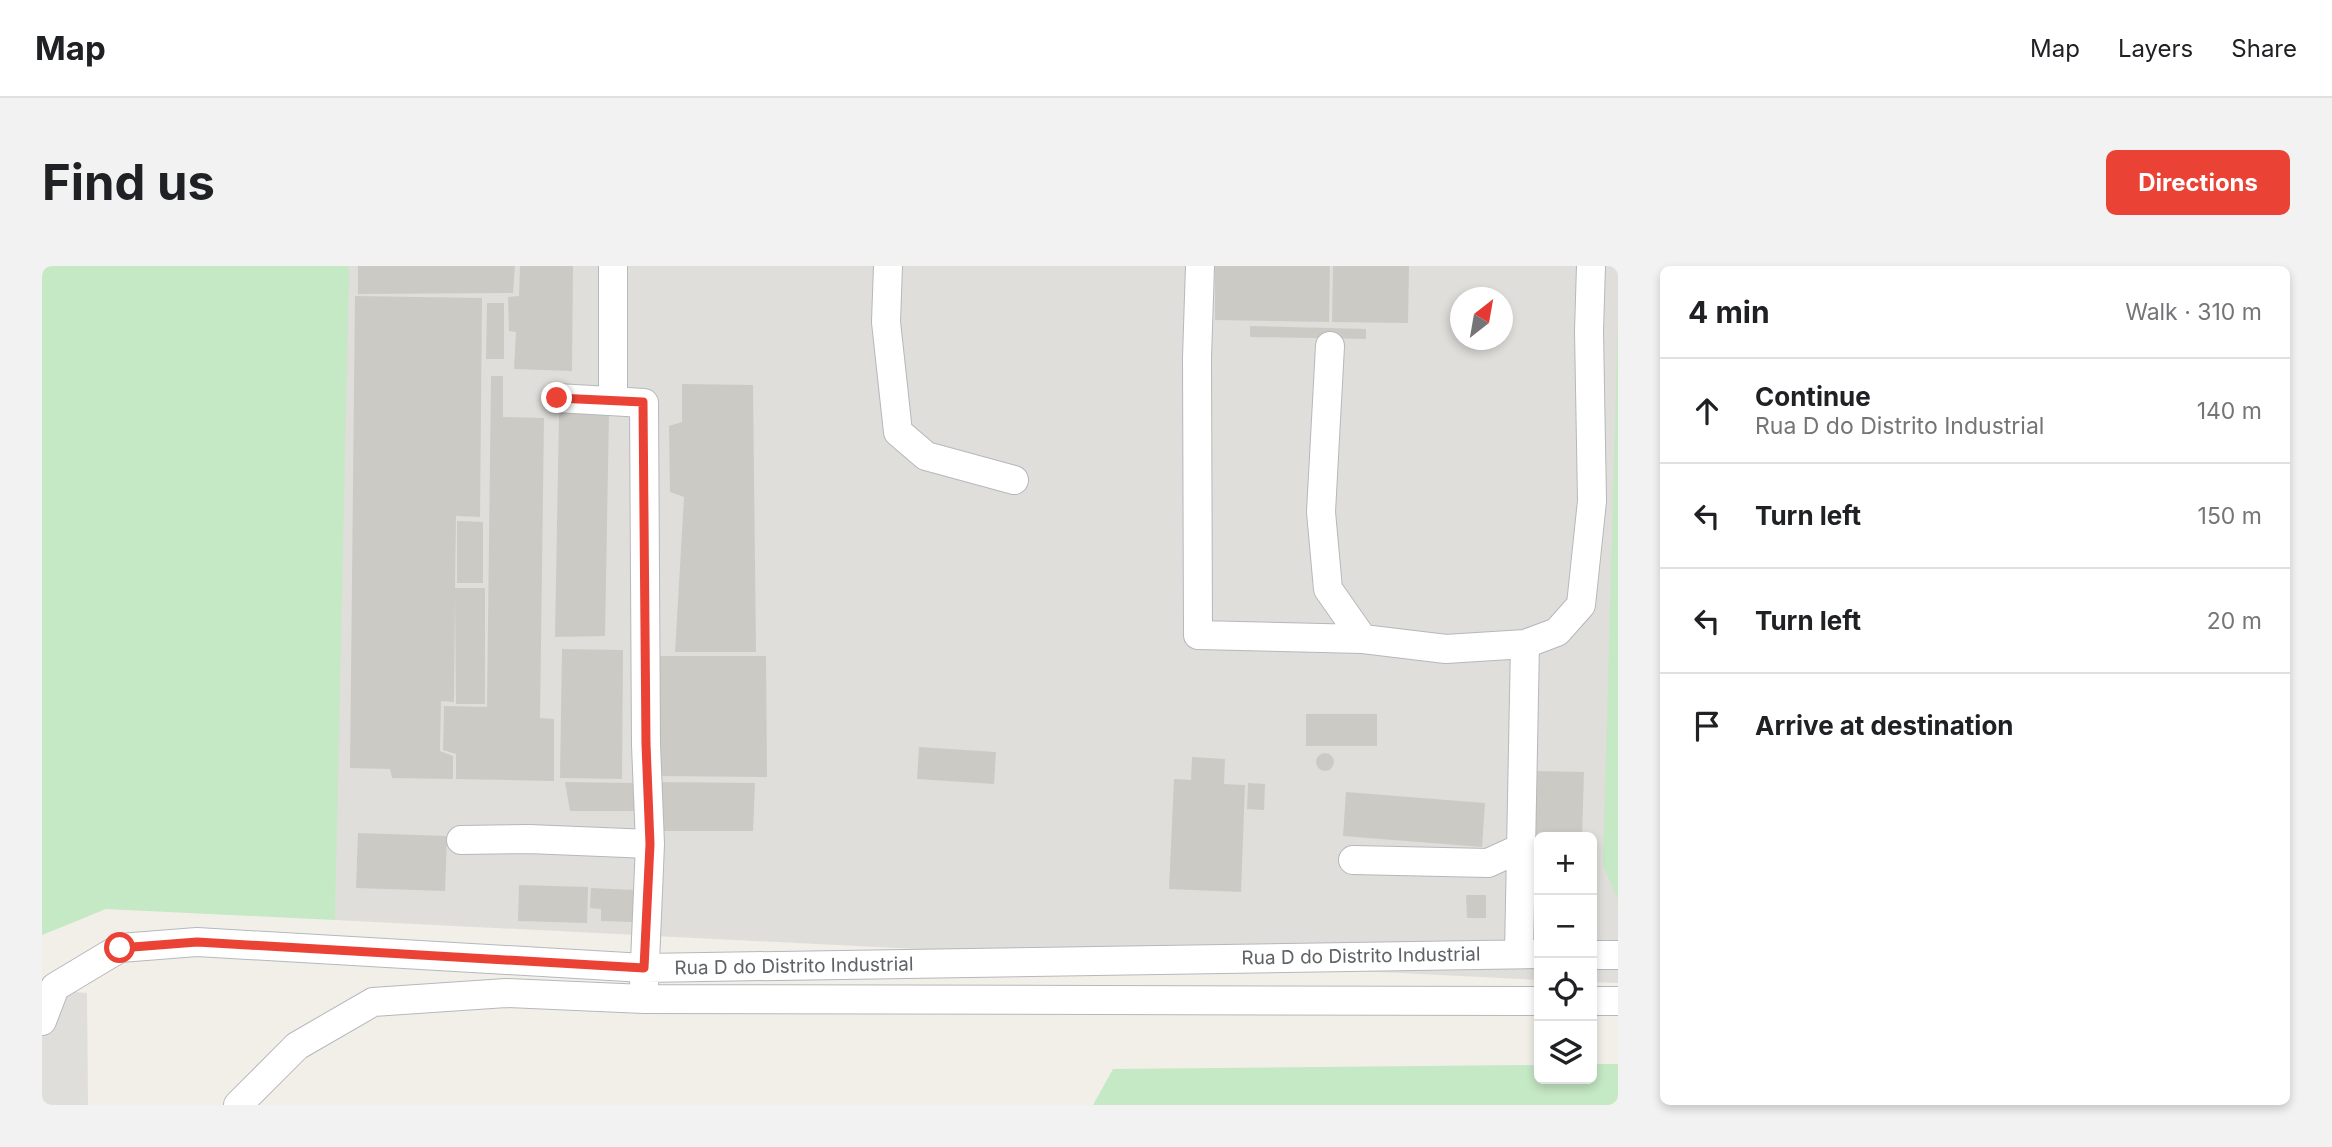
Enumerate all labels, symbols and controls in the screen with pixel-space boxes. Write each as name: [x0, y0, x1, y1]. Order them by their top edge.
text: Map: [35, 28, 106, 68]
text: Map: [2030, 34, 2080, 63]
text: Layers: [2118, 34, 2193, 63]
text: Share: [2231, 34, 2297, 63]
button: Directions: [2106, 150, 2290, 215]
text: Find us: [42, 153, 215, 212]
north arrow: [1450, 287, 1513, 350]
text: 4 min: [1688, 294, 1770, 330]
text: Walk · 310 m: [2125, 298, 2262, 326]
text: Continue: [1755, 381, 1871, 412]
route end: [541, 382, 572, 413]
icon: ahead: [1688, 392, 1726, 430]
text: 140 m: [2197, 397, 2262, 425]
text: Rua D do Distrito Industrial: [1755, 412, 2044, 440]
icon: left: [1688, 497, 1726, 535]
text: Turn left: [1755, 500, 1861, 531]
text: 150 m: [2198, 502, 2262, 530]
icon: left: [1688, 602, 1726, 640]
text: Turn left: [1755, 605, 1861, 636]
text: 20 m: [2207, 607, 2262, 635]
icon: arrive: [1688, 707, 1726, 745]
text: Arrive at destination: [1755, 710, 2014, 741]
map controls: [1534, 832, 1597, 1084]
button: +: [1534, 832, 1597, 895]
button: −: [1534, 895, 1597, 958]
route start: [104, 932, 135, 963]
street label: Rua D do Distrito Industrial: [1241, 942, 1481, 970]
street label: Rua D do Distrito Industrial: [674, 952, 914, 980]
button: locate: [1534, 958, 1597, 1021]
button: layers: [1534, 1021, 1597, 1084]

